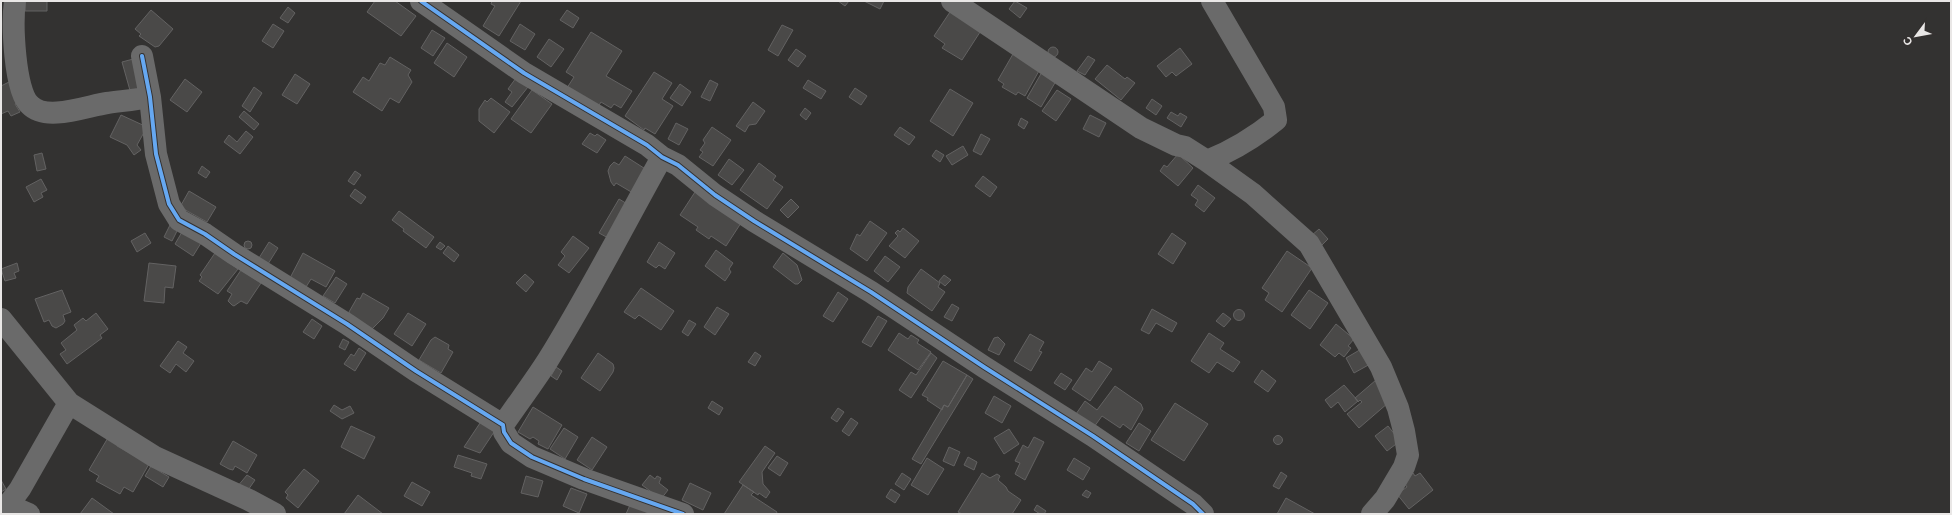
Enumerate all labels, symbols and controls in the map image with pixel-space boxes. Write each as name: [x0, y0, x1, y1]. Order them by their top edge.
north arrow: [1896, 16, 1936, 56]
text: С: [1899, 35, 1915, 48]

